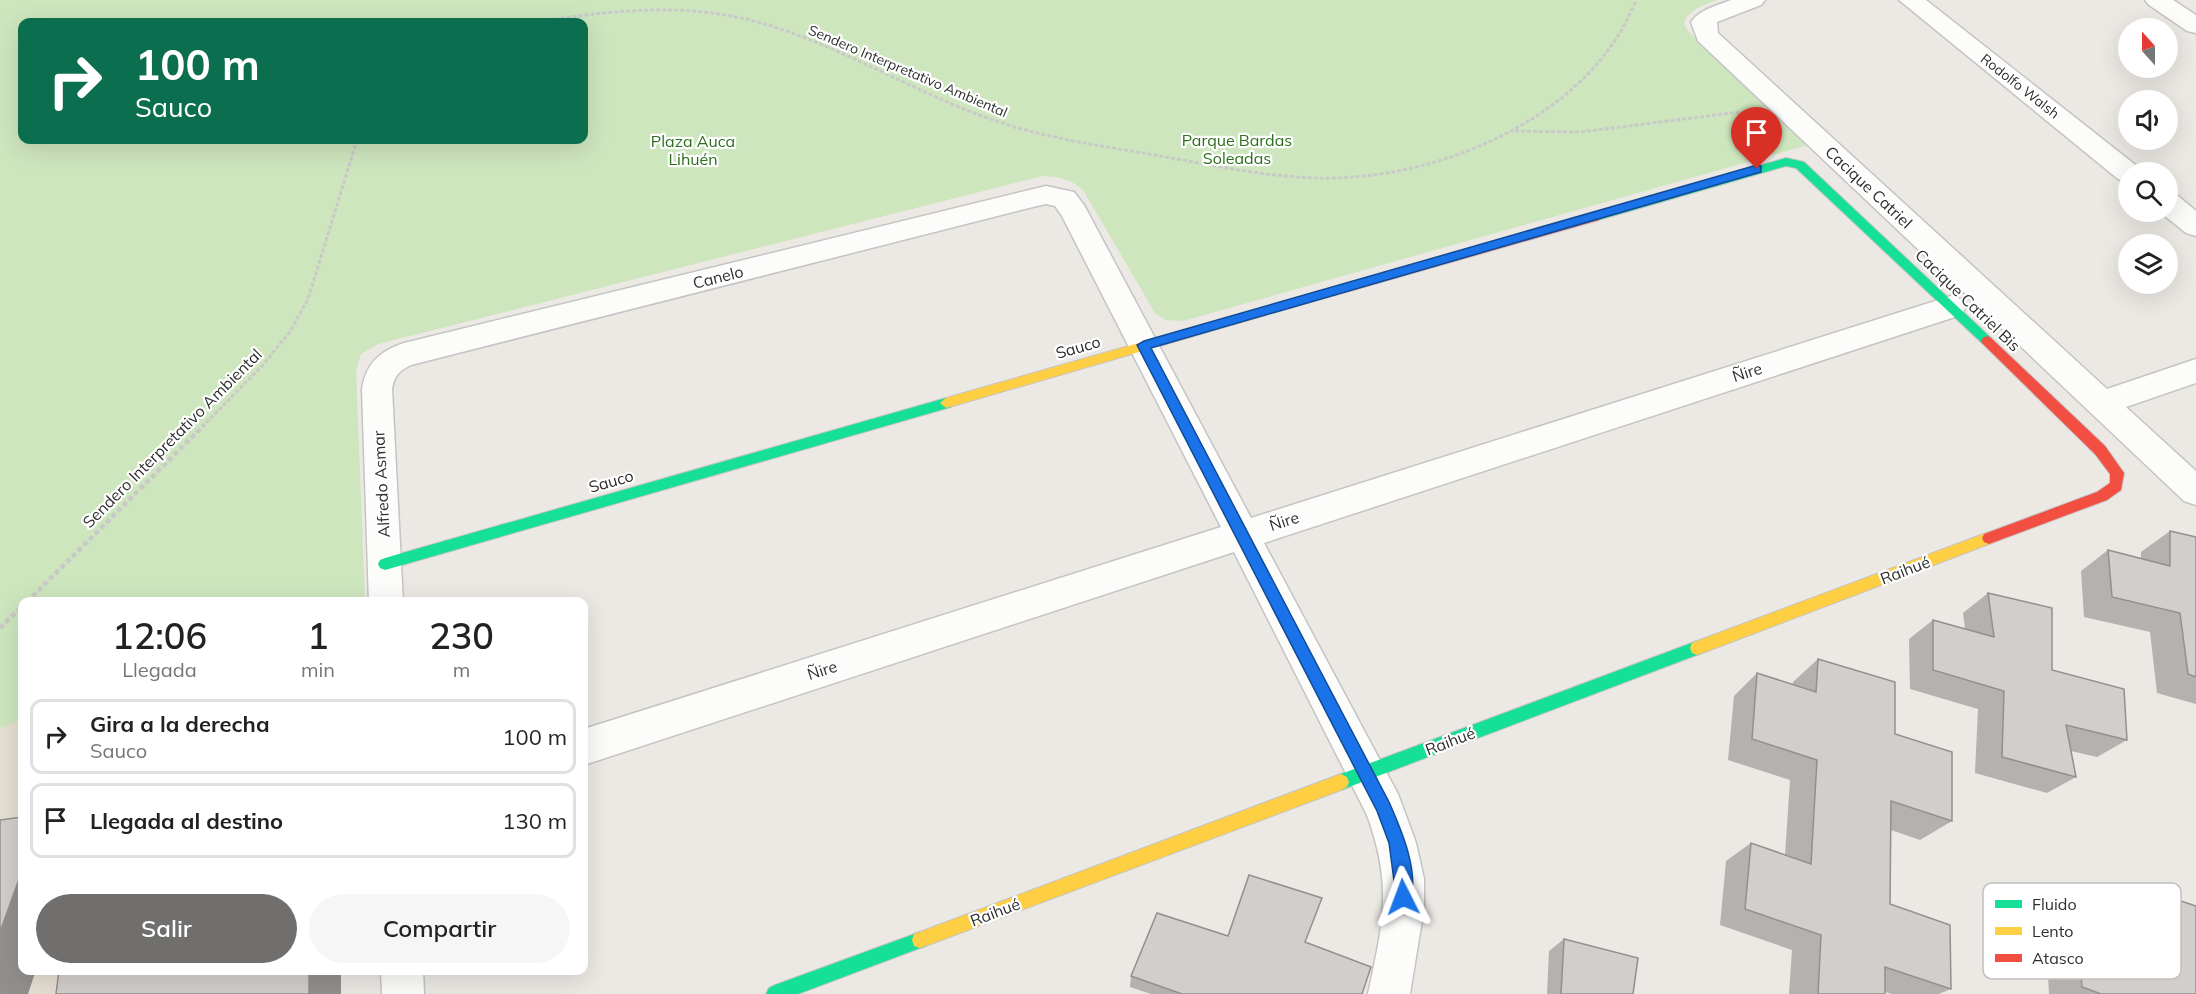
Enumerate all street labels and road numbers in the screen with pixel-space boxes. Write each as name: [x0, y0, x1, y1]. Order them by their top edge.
street label: Sendero Interpretativo Ambiental: [806, 21, 1010, 121]
street label: Rodolfo Walsh: [1977, 50, 2063, 122]
street label: Cacique Catriel: [1821, 142, 1917, 232]
street label: Cacique Catriel Bis: [1911, 245, 2025, 355]
street label: Canelo: [691, 261, 745, 293]
street label: Sauco: [1053, 331, 1103, 363]
street label: Sendero Interpretativo Ambiental: [78, 344, 266, 532]
street label: Ñire: [1730, 358, 1764, 386]
street label: Alfredo Asmar: [368, 430, 394, 538]
street label: Sauco: [586, 465, 636, 497]
street label: Ñire: [1267, 507, 1301, 535]
street label: Raihué: [1877, 551, 1933, 589]
street label: Ñire: [805, 656, 839, 684]
street label: Raihué: [1422, 722, 1478, 760]
street label: Raihué: [967, 893, 1023, 931]

